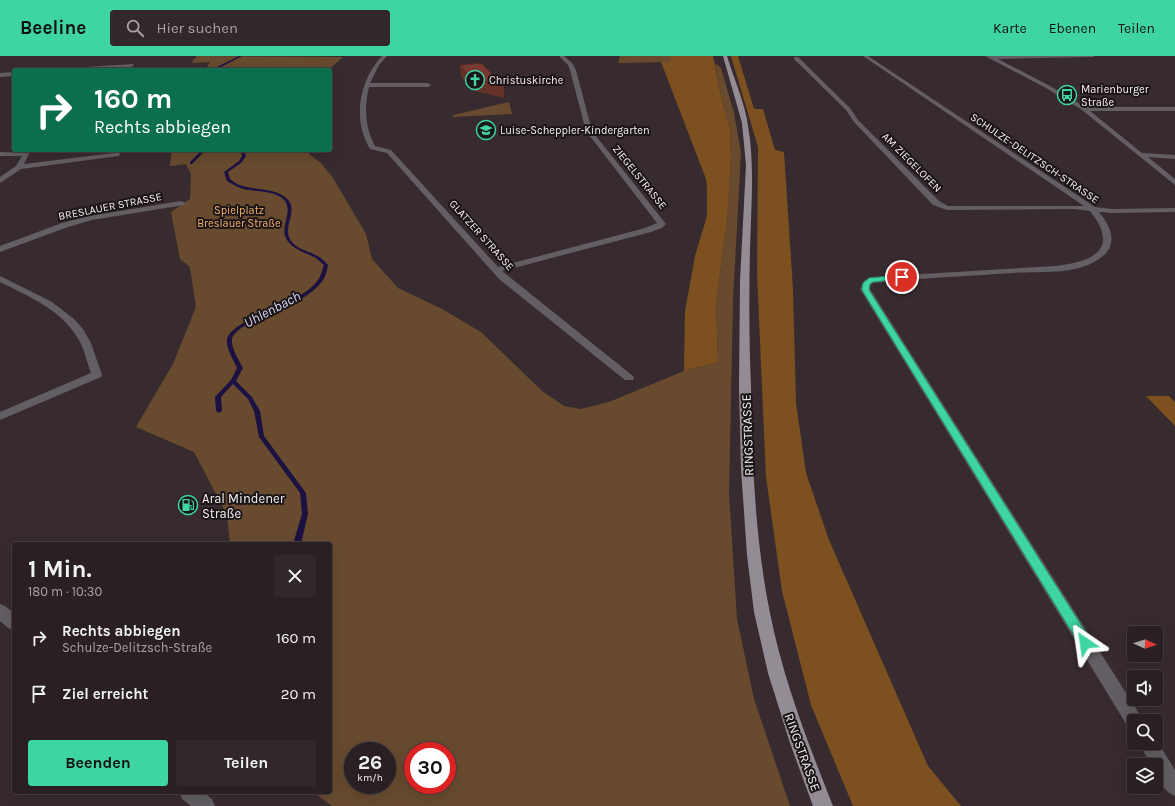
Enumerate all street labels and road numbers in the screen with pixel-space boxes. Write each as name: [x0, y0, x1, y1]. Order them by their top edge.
street label: SCHULZE-DELITZSCH-STRASSE: [968, 110, 1102, 206]
street label: AM ZIEGELOFEN: [879, 130, 944, 195]
street label: ZIEGELSTRASSE: [610, 143, 669, 212]
street label: BRESLAUER STRASSE: [57, 190, 163, 223]
street label: GLATZER STRASSE: [447, 197, 517, 273]
street label: RINGSTRASSE: [739, 394, 756, 476]
street label: RINGSTRASSE: [782, 711, 824, 793]

